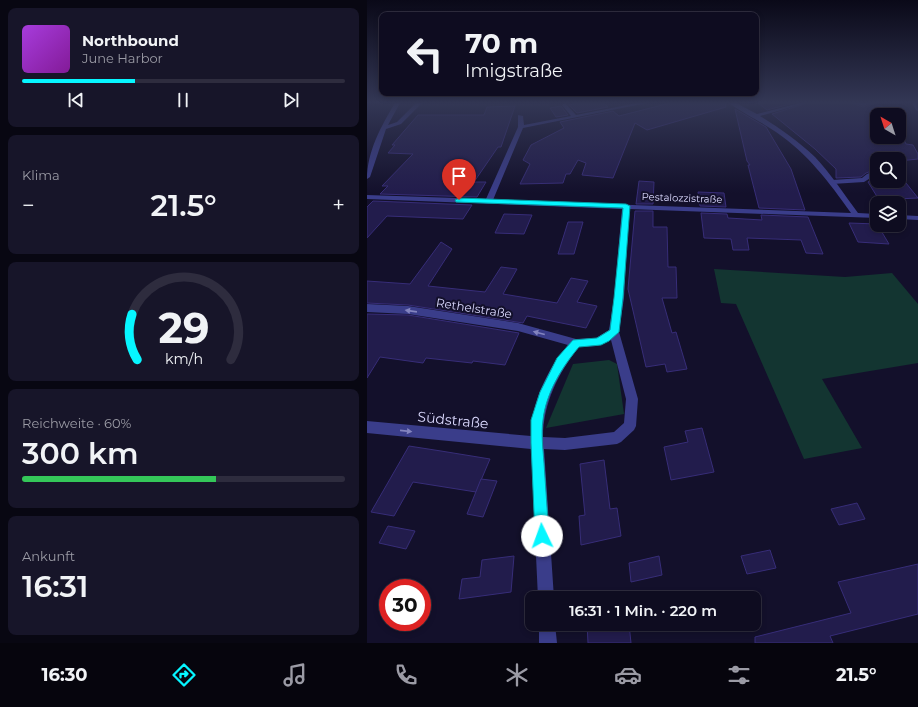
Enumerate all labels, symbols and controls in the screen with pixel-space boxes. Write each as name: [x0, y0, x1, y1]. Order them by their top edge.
text: 70 m: [465, 26, 538, 60]
icon: left: [399, 28, 451, 80]
text: Northbound: [82, 31, 179, 50]
text: June Harbor: [82, 50, 163, 66]
text: Imigstraße: [465, 60, 563, 82]
icon: previous: [65, 89, 87, 111]
icon: pause: [172, 89, 194, 111]
icon: next: [280, 89, 302, 111]
north arrow: [870, 108, 906, 144]
map controls: [870, 108, 906, 232]
button: search: [870, 152, 906, 188]
pin: [442, 159, 476, 200]
icon: arrive: [448, 165, 470, 187]
text: Klima: [22, 167, 60, 183]
text: 21.5°: [150, 187, 217, 224]
street label: Pestalozzistraße: [641, 190, 723, 206]
text: −: [22, 192, 35, 219]
text: +: [332, 192, 345, 219]
button: layers: [870, 196, 906, 232]
street label: Rethelstraße: [435, 295, 513, 321]
text: 29: [158, 302, 209, 352]
one-way arrow: [404, 308, 417, 314]
one-way arrow: [532, 330, 544, 336]
text: km/h: [164, 349, 203, 367]
street label: Südstraße: [417, 407, 489, 433]
text: Reichweite · 60%: [22, 415, 131, 431]
one-way arrow: [400, 428, 412, 434]
text: 300 km: [22, 435, 139, 472]
position arrow: [521, 515, 563, 557]
text: Ankunft: [22, 548, 75, 564]
text: 16:31: [22, 568, 88, 605]
speed limit sign: 30: [379, 579, 431, 631]
text: 16:31 · 1 Min. · 220 m: [569, 601, 717, 620]
icon: directions: [170, 661, 198, 689]
icon: music: [281, 661, 309, 689]
icon: phone: [392, 661, 420, 689]
icon: climate: [503, 661, 531, 689]
icon: car: [614, 661, 642, 689]
icon: filters: [725, 661, 753, 689]
text: 16:30: [41, 664, 88, 686]
text: 21.5°: [836, 664, 876, 686]

